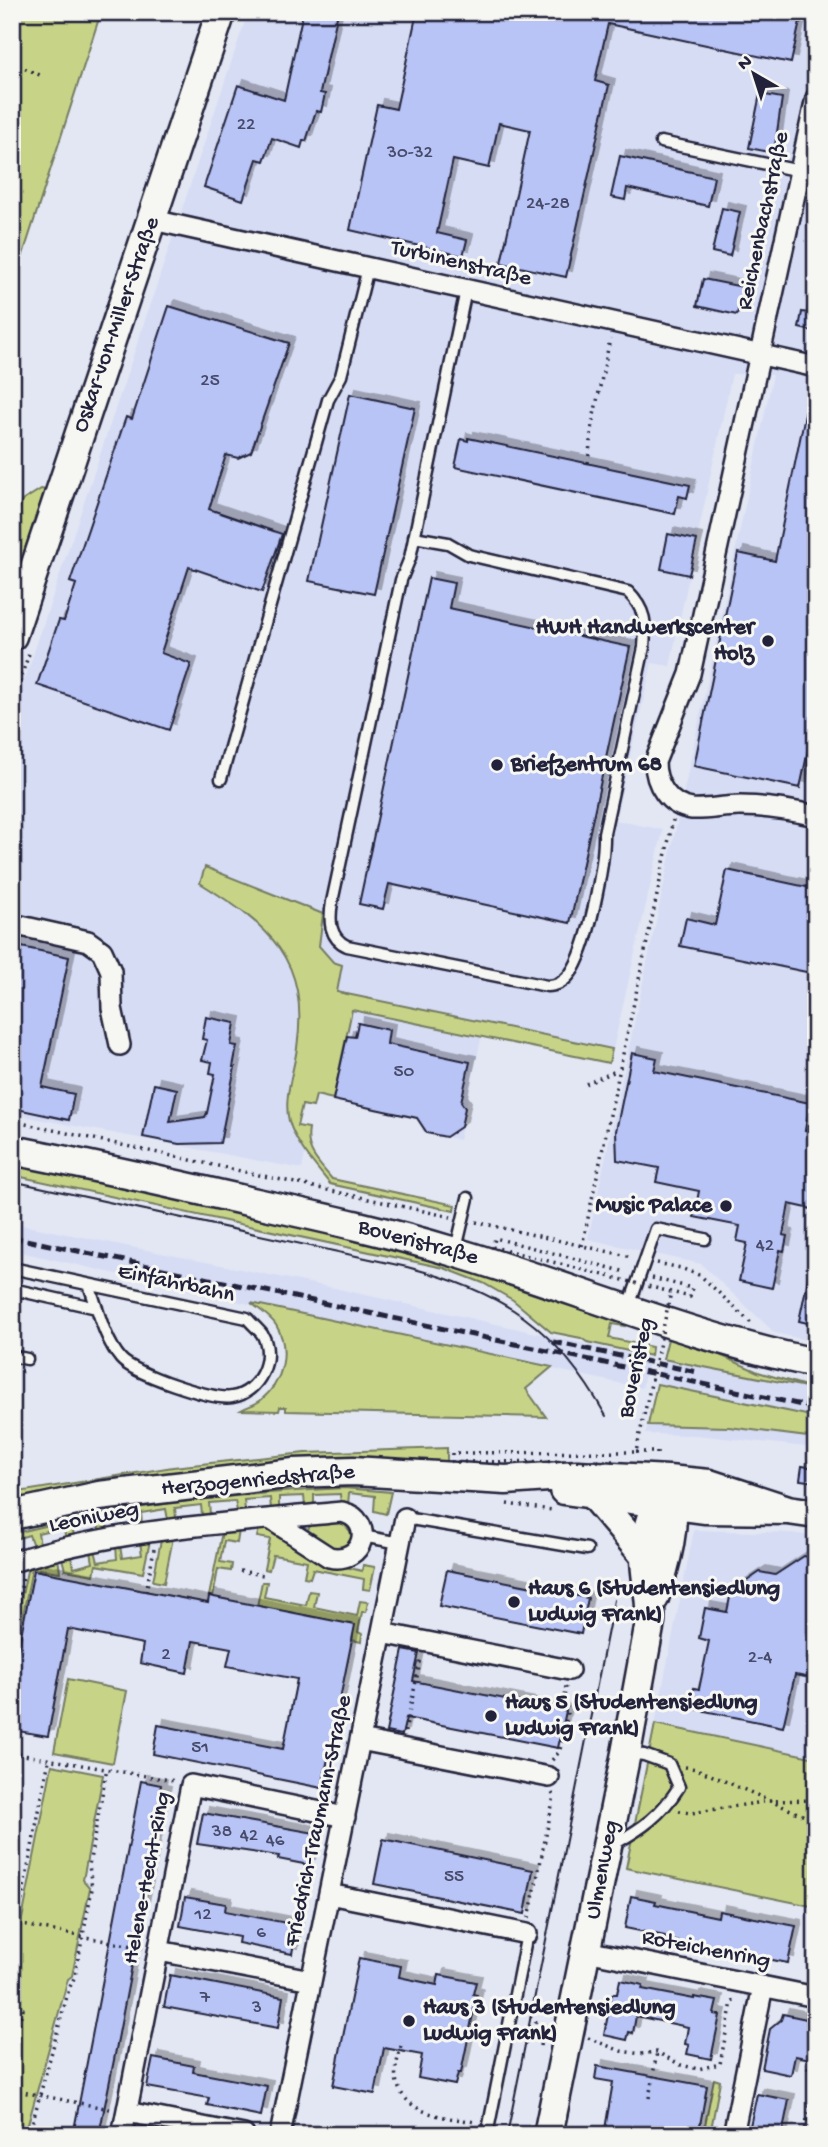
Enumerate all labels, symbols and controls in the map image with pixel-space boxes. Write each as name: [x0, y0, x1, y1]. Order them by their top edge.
north arrow: [720, 38, 790, 108]
text: N: [733, 51, 758, 76]
house number: 22: [237, 114, 255, 137]
street label: Reichenbachstraße: [732, 128, 796, 313]
house number: 30-32: [386, 142, 433, 165]
house number: 24-28: [526, 193, 570, 216]
street label: Oskar-von-Miller-Straße: [67, 213, 167, 436]
street label: Turbinenstraße: [386, 234, 535, 294]
house number: 25: [200, 370, 220, 393]
place label: HWH Handwerkscenter Holz: [536, 615, 757, 668]
marker: HWH Handwerkscenter Holz: [760, 633, 776, 649]
place label: Briefzentrum 68: [510, 752, 662, 779]
marker: Briefzentrum 68: [489, 757, 505, 773]
house number: 50: [394, 1061, 415, 1084]
place label: Music Palace: [596, 1193, 713, 1220]
marker: Music Palace: [718, 1198, 734, 1214]
street label: Boveristraße: [354, 1214, 482, 1272]
house number: 42: [756, 1235, 774, 1258]
street label: Einfahrbahn: [115, 1258, 237, 1310]
street label: Boveristeg: [613, 1315, 661, 1422]
street label: Herzogenriedstraße: [160, 1459, 357, 1503]
street label: Leoniweg: [47, 1496, 141, 1540]
place label: Haus 6 (Studentensiedlung Ludwig Frank): [528, 1576, 780, 1629]
marker: Haus 6 (Studentensiedlung Ludwig Frank): [506, 1594, 522, 1610]
house number: 2: [161, 1644, 171, 1667]
house number: 2-4: [748, 1647, 772, 1670]
place label: Haus 5 (Studentensiedlung Ludwig Frank): [505, 1690, 758, 1743]
street label: Friedrich-Traumann-Straße: [279, 1692, 359, 1950]
marker: Haus 5 (Studentensiedlung Ludwig Frank): [483, 1708, 499, 1724]
house number: 51: [191, 1737, 209, 1760]
street label: Helene-Hecht-Ring: [118, 1790, 178, 1966]
street label: Ulmenweg: [580, 1818, 626, 1922]
house number: 38: [211, 1821, 232, 1844]
house number: 42: [240, 1825, 258, 1848]
house number: 46: [266, 1830, 285, 1853]
house number: 55: [444, 1866, 464, 1889]
house number: 12: [194, 1904, 212, 1927]
house number: 6: [256, 1922, 266, 1945]
street label: Roteichenring: [639, 1924, 773, 1976]
house number: 7: [199, 1987, 211, 2010]
place label: Haus 3 (Studentensiedlung Ludwig Frank): [423, 1995, 675, 2048]
house number: 3: [251, 1997, 262, 2020]
marker: Haus 3 (Studentensiedlung Ludwig Frank): [401, 2013, 417, 2029]

